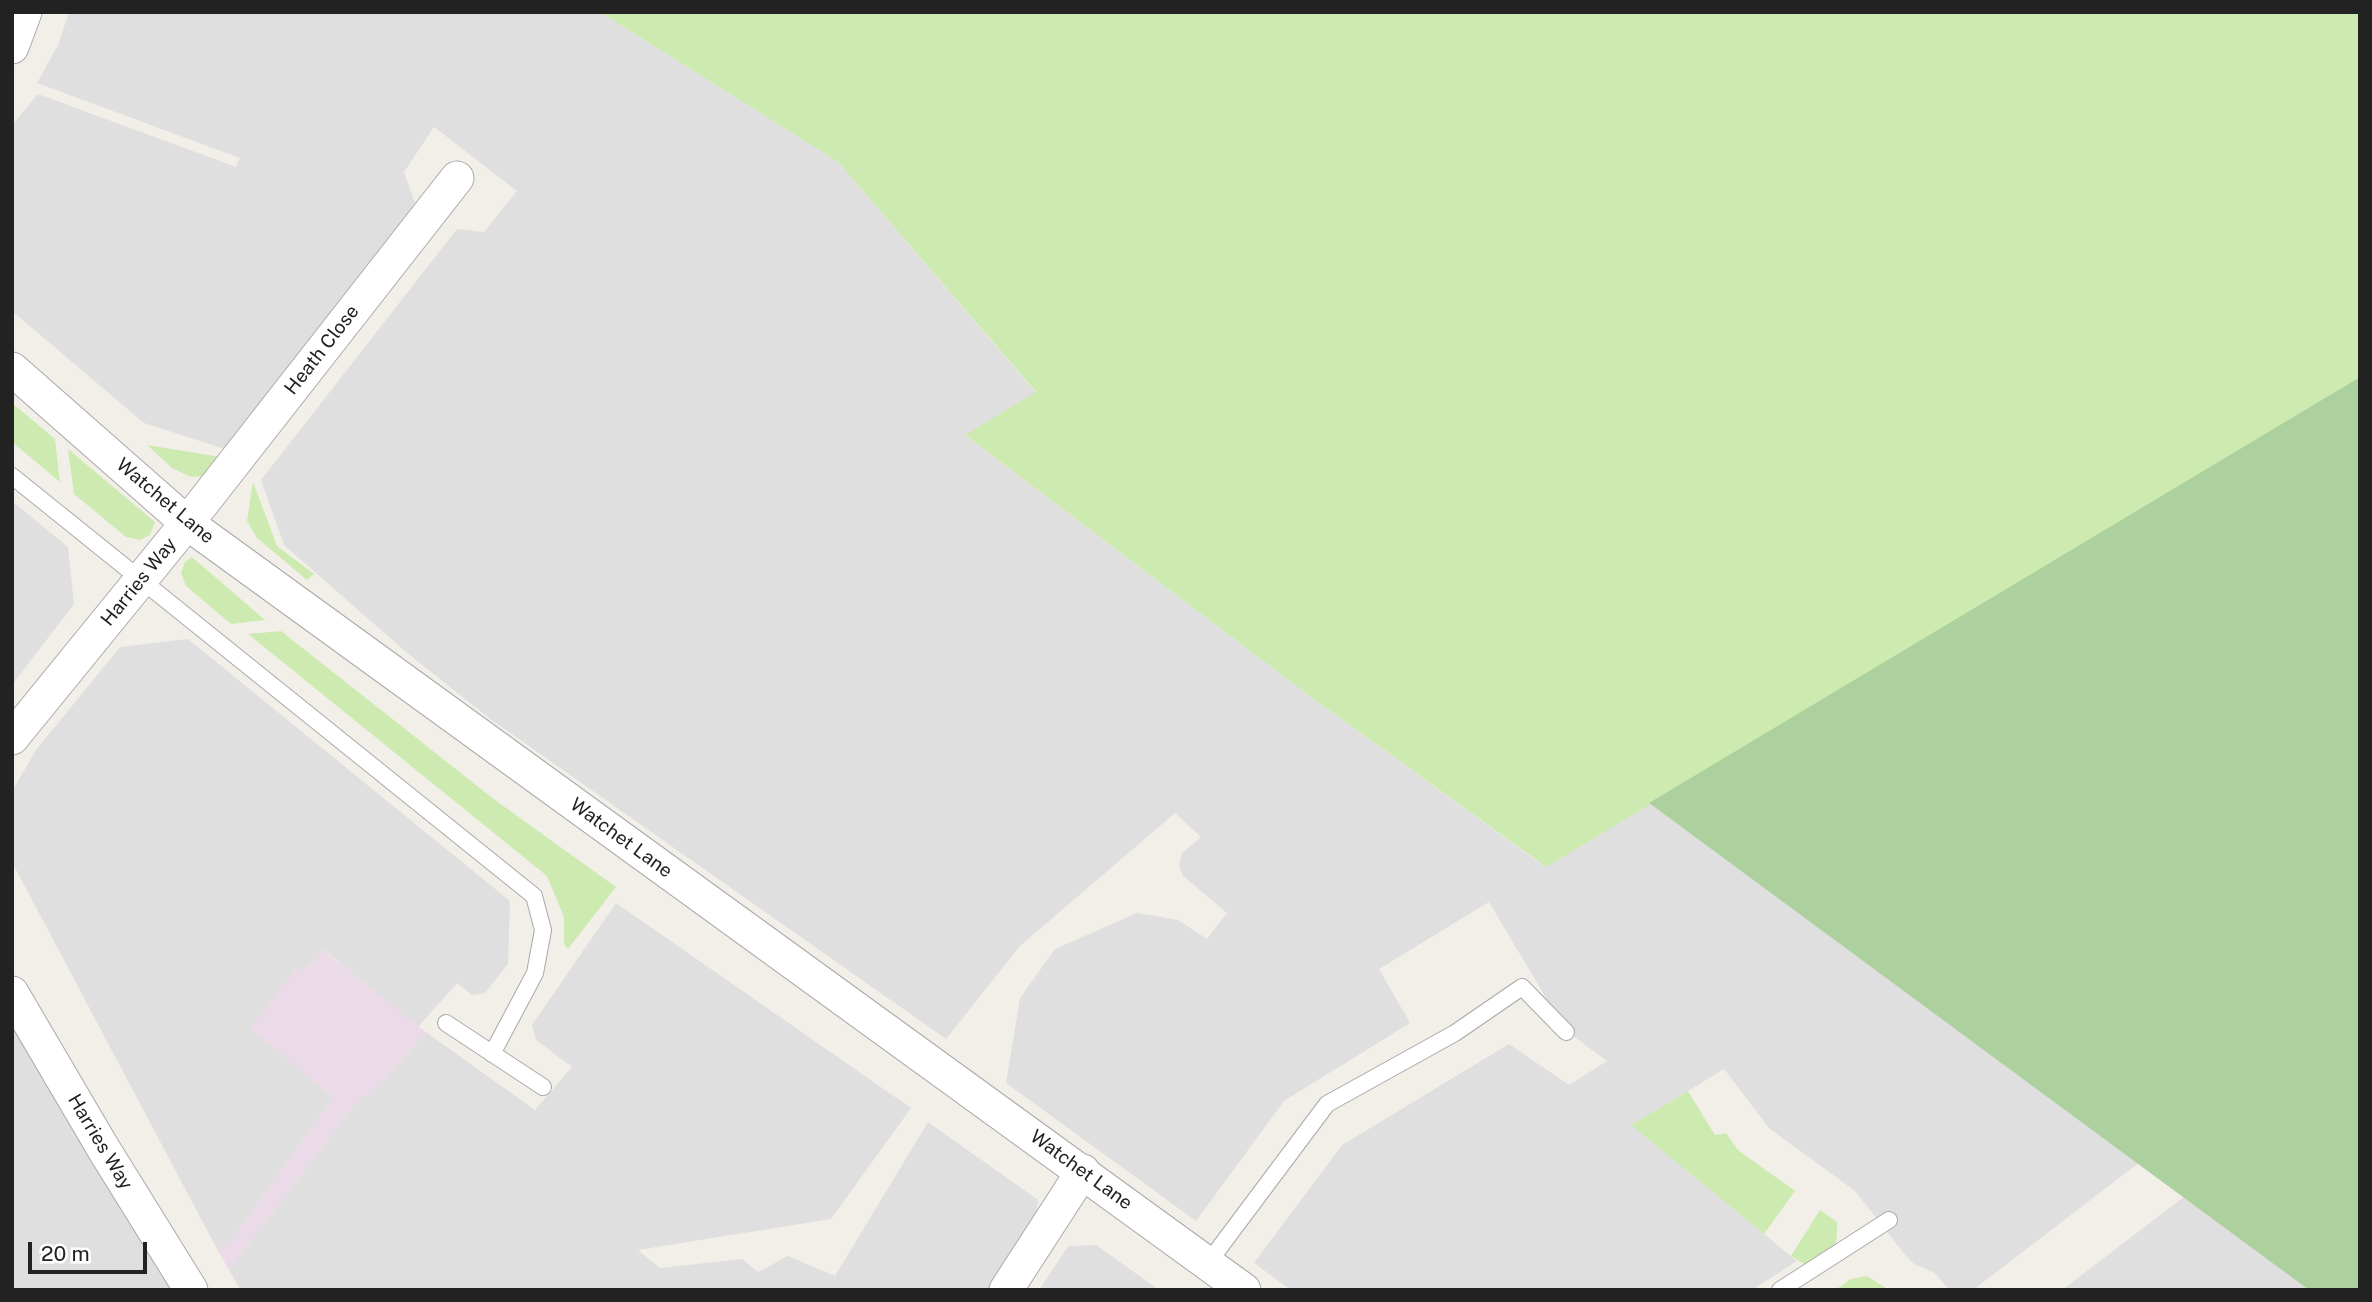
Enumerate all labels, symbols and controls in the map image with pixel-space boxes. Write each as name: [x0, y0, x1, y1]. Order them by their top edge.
street label: Heath Close: [280, 301, 364, 399]
street label: Watchet Lane: [111, 453, 219, 549]
street label: Harries Way: [96, 533, 182, 631]
street label: Watchet Lane: [565, 793, 677, 883]
street label: Harries Way: [63, 1090, 137, 1194]
street label: Watchet Lane: [1025, 1125, 1137, 1215]
scale bar: [32, 1228, 150, 1272]
text: 20 m: [41, 1241, 90, 1266]

